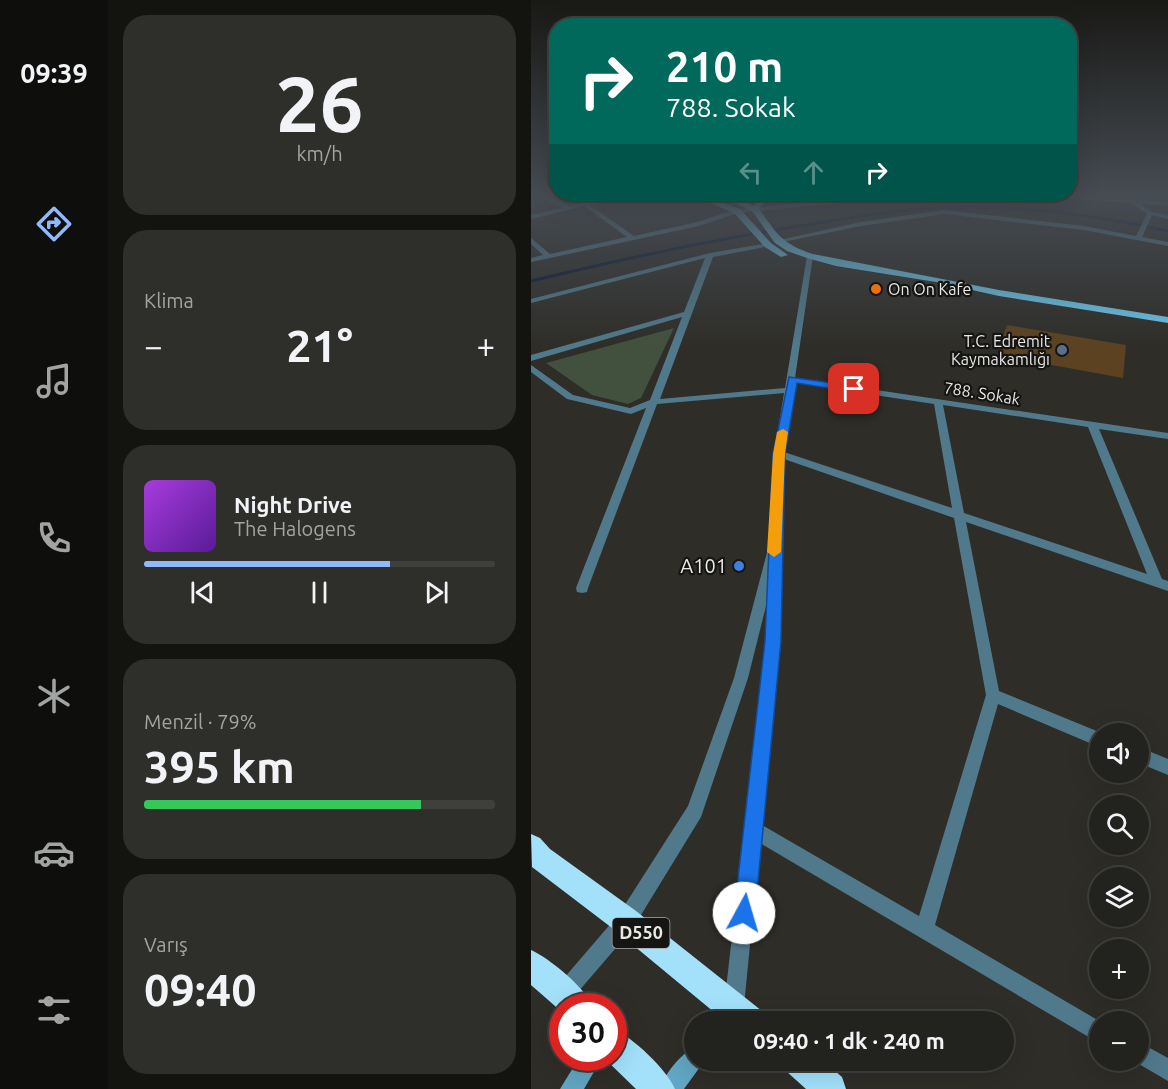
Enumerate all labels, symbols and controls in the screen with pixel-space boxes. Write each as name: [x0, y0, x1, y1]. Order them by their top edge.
icon: right: [567, 42, 645, 120]
text: 210 m: [666, 43, 783, 90]
text: 09:39: [20, 58, 88, 88]
text: 26: [276, 59, 363, 147]
text: 788. Sokak: [666, 92, 796, 122]
text: km/h: [296, 142, 343, 165]
icon: left: [734, 156, 767, 189]
icon: ahead: [797, 156, 830, 189]
icon: right: [860, 156, 893, 189]
icon: directions: [33, 203, 75, 245]
place label: On On Kafe: [888, 280, 971, 298]
marker: On On Kafe: [869, 282, 883, 296]
text: Klima: [144, 289, 194, 312]
text: 21°: [286, 320, 353, 371]
text: −: [144, 327, 163, 364]
text: +: [476, 327, 495, 364]
place label: T.C. Edremit Kaymakamlığı: [951, 332, 1051, 368]
marker: T.C. Edremit Kaymakamlığı: [1055, 343, 1069, 357]
icon: music: [33, 360, 75, 402]
pin: [828, 363, 879, 414]
icon: arrive: [837, 372, 870, 405]
street label: 788. Sokak: [943, 378, 1021, 408]
text: Night Drive: [234, 492, 352, 517]
icon: phone: [33, 517, 75, 559]
text: The Halogens: [234, 517, 356, 540]
place label: A101: [680, 554, 727, 577]
marker: A101: [732, 559, 746, 573]
icon: previous: [186, 576, 219, 609]
icon: pause: [303, 576, 336, 609]
icon: next: [420, 576, 453, 609]
icon: climate: [33, 675, 75, 717]
text: Menzil · 79%: [144, 710, 257, 733]
map controls: [1089, 723, 1149, 1071]
button: sound: [1089, 723, 1149, 783]
text: 395 km: [144, 741, 295, 792]
button: search: [1089, 795, 1149, 855]
icon: car: [33, 832, 75, 874]
button: layers: [1089, 867, 1149, 927]
position arrow: [712, 881, 776, 945]
road number: D550: [613, 918, 669, 948]
text: Varış: [144, 933, 188, 956]
button: +: [1089, 939, 1149, 999]
text: 09:40: [144, 964, 257, 1015]
icon: filters: [33, 989, 75, 1031]
speed limit sign: 30: [549, 993, 627, 1071]
button: −: [1089, 1011, 1149, 1071]
text: 09:40 · 1 dk · 240 m: [753, 1028, 945, 1053]

